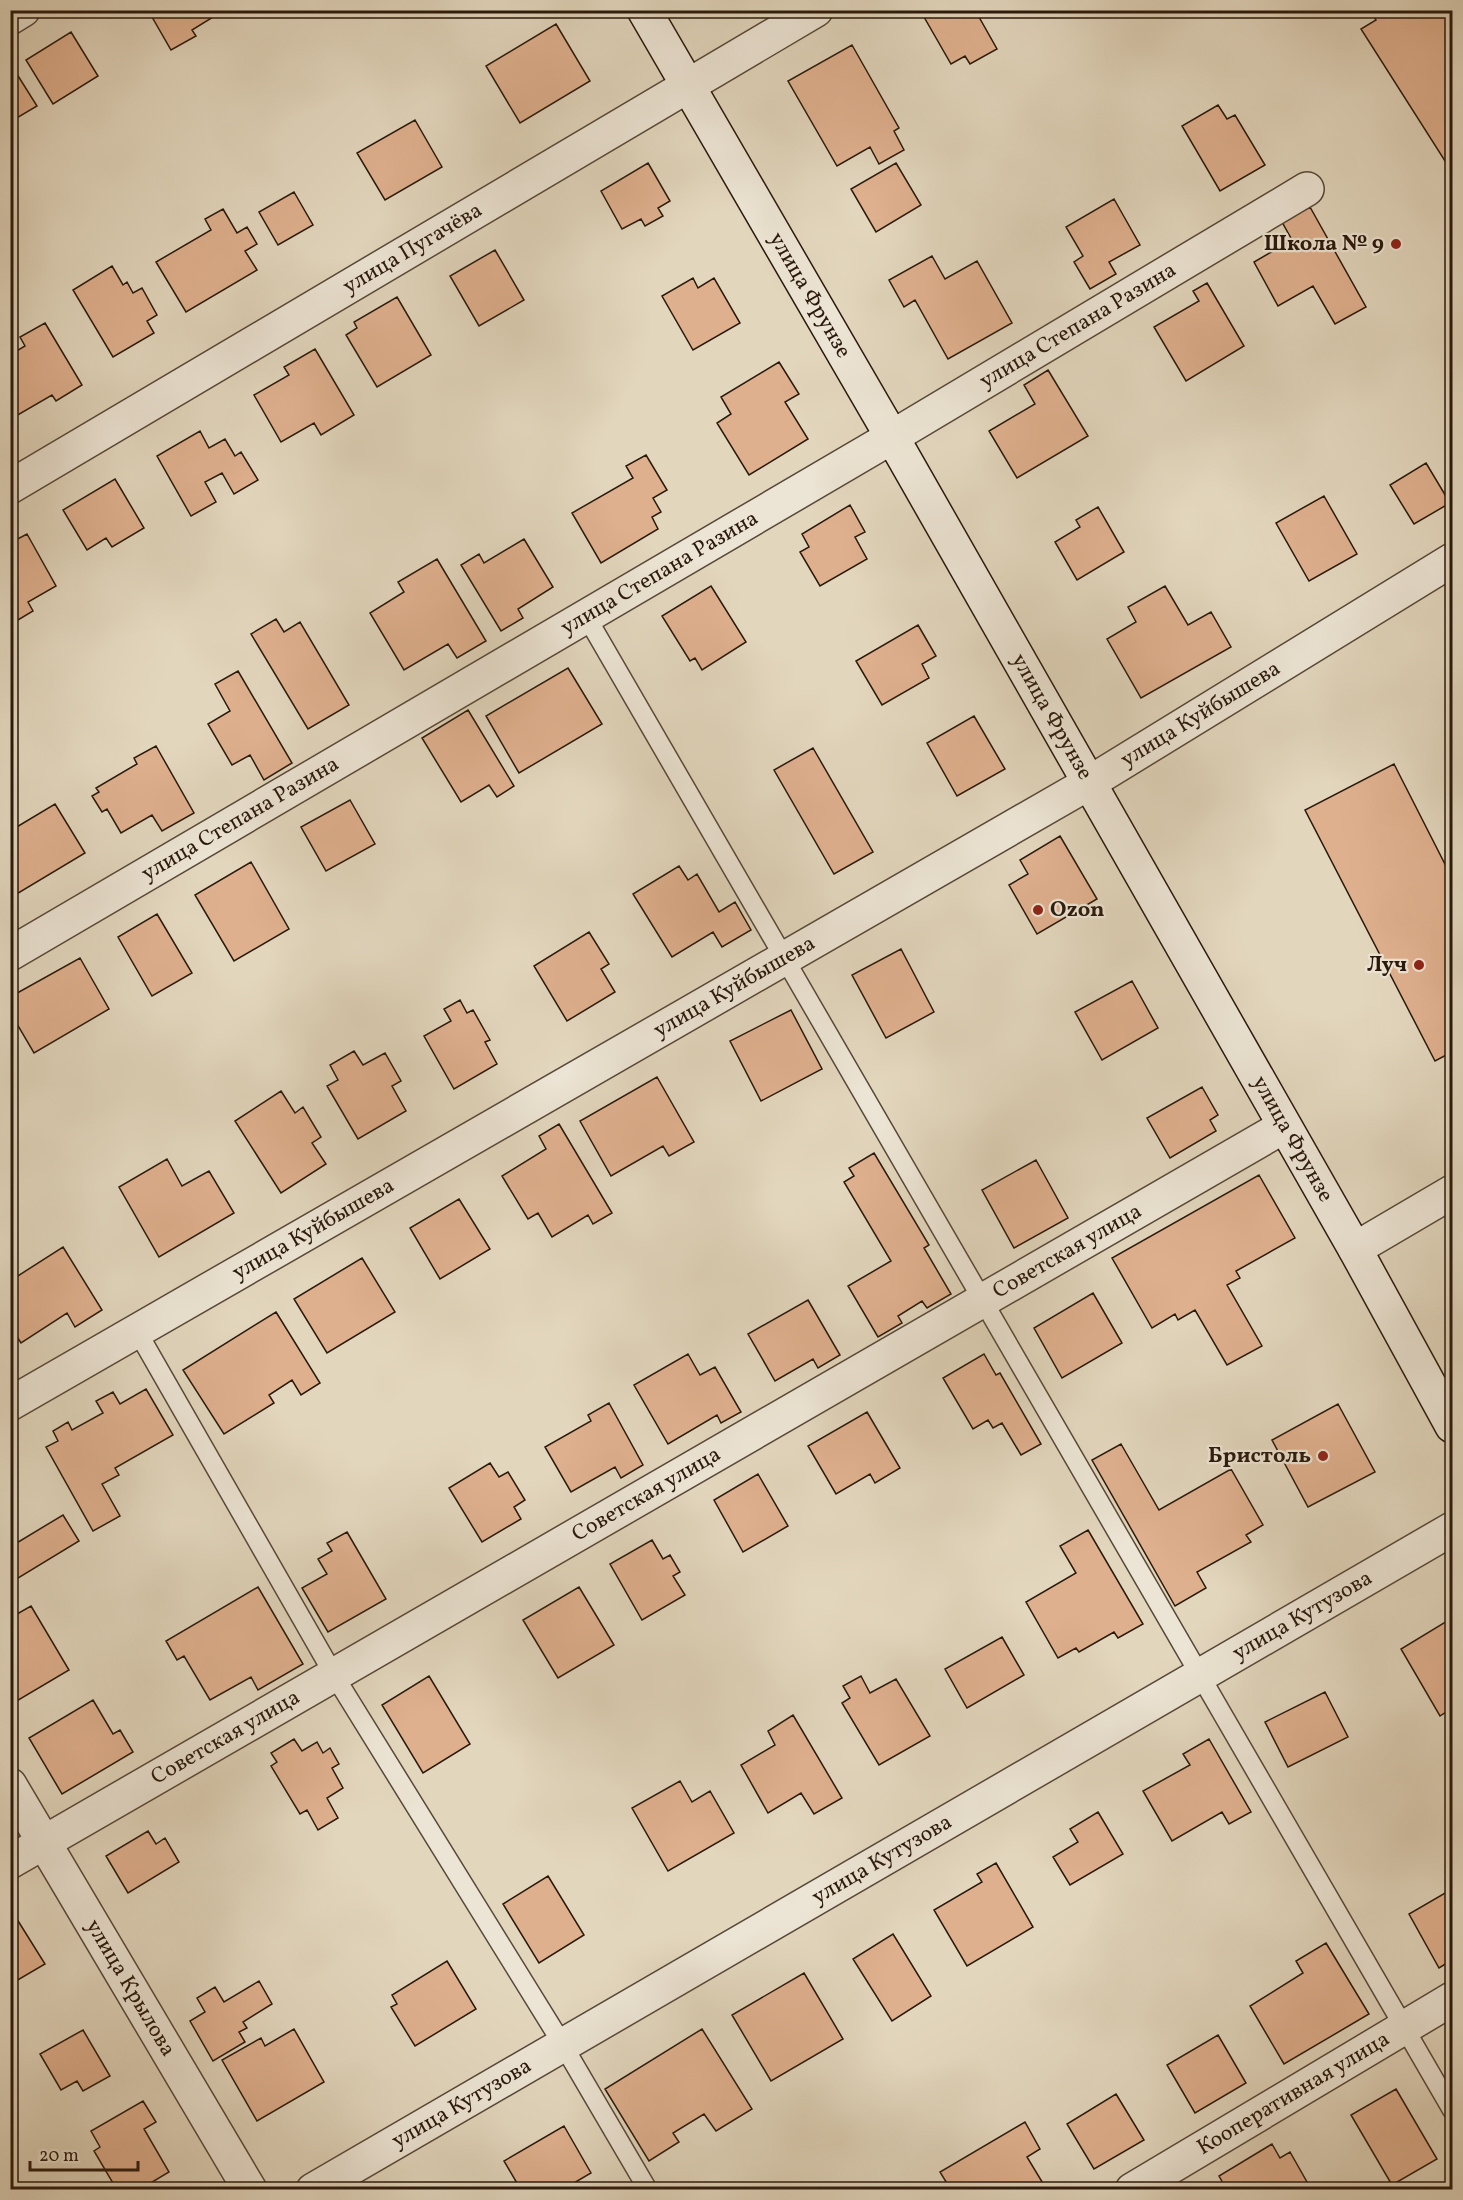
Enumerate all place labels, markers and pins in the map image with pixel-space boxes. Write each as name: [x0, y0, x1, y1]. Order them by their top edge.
place label: Школа № 9: [1264, 229, 1384, 260]
marker: Школа № 9: [1389, 237, 1403, 251]
place label: Ozon: [1050, 895, 1105, 926]
marker: Ozon: [1031, 903, 1045, 917]
place label: Луч: [1367, 950, 1407, 981]
marker: Луч: [1412, 958, 1426, 972]
place label: Бристоль: [1208, 1441, 1311, 1472]
marker: Бристоль: [1316, 1449, 1330, 1463]

